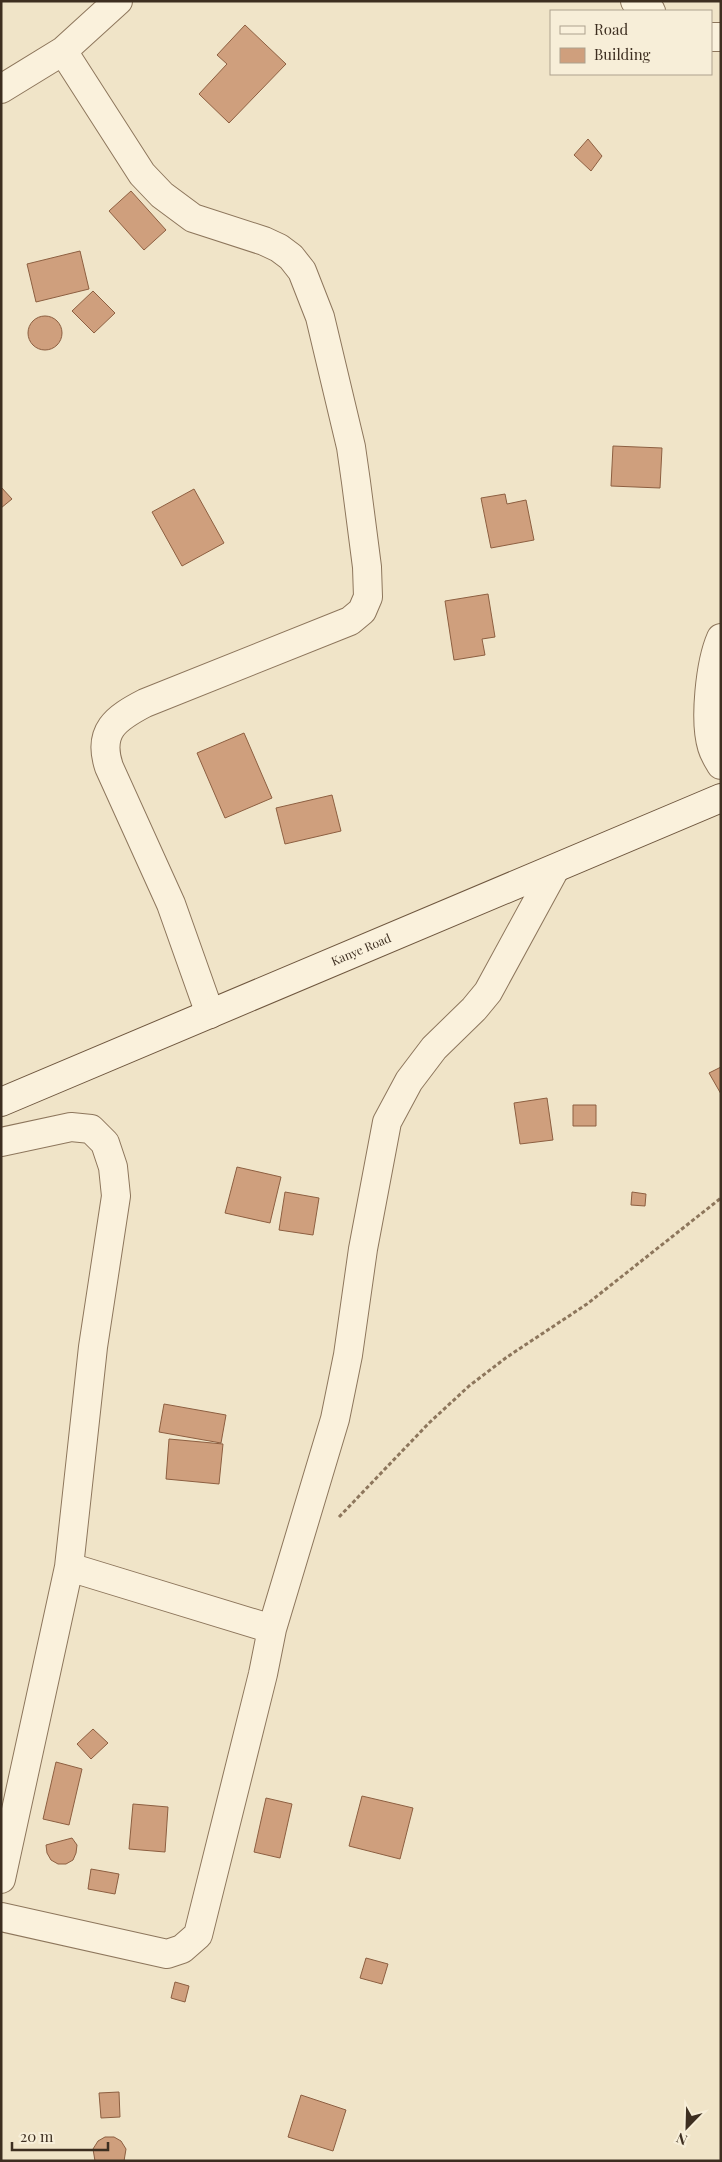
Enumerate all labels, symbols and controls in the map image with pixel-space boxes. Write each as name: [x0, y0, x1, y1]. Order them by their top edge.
legend: [550, 10, 712, 75]
text: Road: [594, 19, 628, 39]
text: Building: [594, 44, 651, 64]
street label: Kanye Road: [329, 929, 393, 969]
north arrow: [662, 2102, 712, 2152]
scale bar: [12, 2120, 109, 2152]
text: 20 m: [20, 2126, 54, 2146]
text: N: [673, 2129, 690, 2150]

